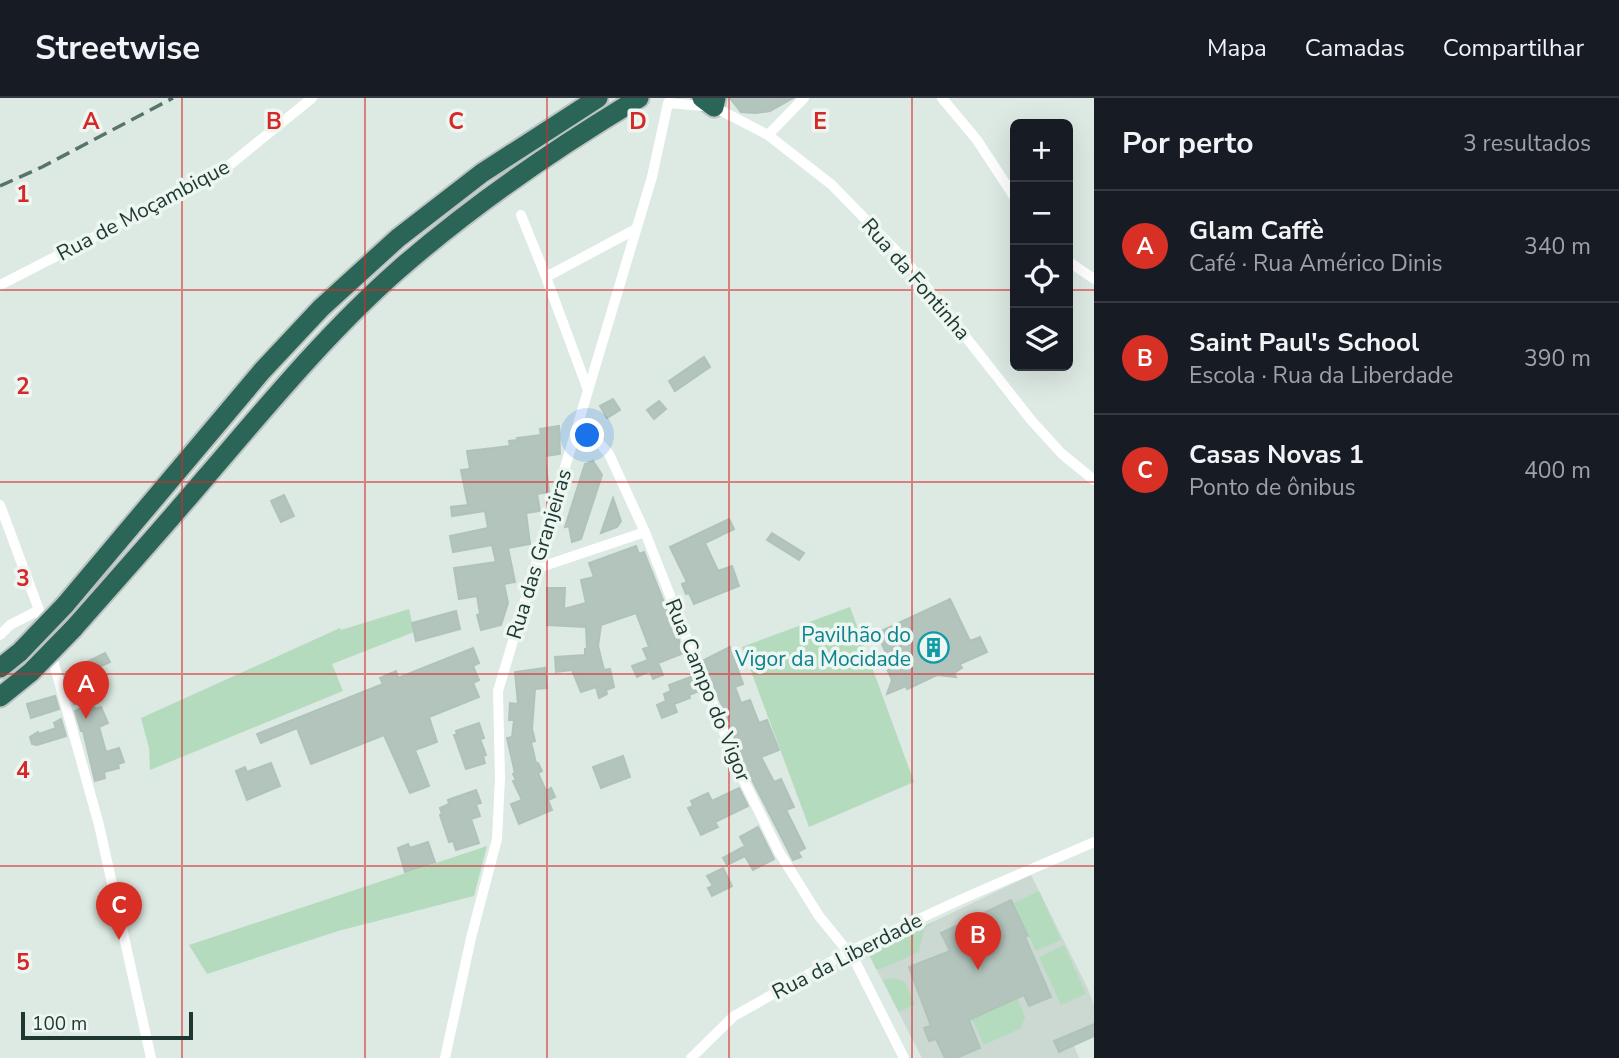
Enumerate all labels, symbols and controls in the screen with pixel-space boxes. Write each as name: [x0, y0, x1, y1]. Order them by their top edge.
text: Streetwise: [35, 26, 200, 71]
text: Mapa: [1207, 32, 1267, 64]
text: Camadas: [1305, 32, 1405, 64]
text: Compartilhar: [1443, 32, 1584, 64]
text: A: [82, 106, 100, 137]
text: B: [266, 106, 282, 137]
text: C: [448, 106, 464, 137]
text: D: [629, 106, 647, 137]
text: E: [813, 106, 827, 137]
map controls: [1010, 119, 1073, 371]
button: +: [1010, 119, 1073, 182]
text: Por perto: [1122, 123, 1253, 164]
text: 3 resultados: [1463, 128, 1591, 159]
street label: Rua de Moçambique: [52, 153, 234, 267]
text: 1: [16, 179, 30, 210]
button: −: [1010, 182, 1073, 245]
street label: Rua da Fontinha: [855, 212, 977, 346]
text: Glam Caffè: [1189, 213, 1324, 248]
text: A: [1136, 231, 1154, 262]
text: 340 m: [1524, 231, 1591, 262]
button: locate: [1010, 245, 1073, 308]
text: Café · Rua Américo Dinis: [1189, 248, 1443, 279]
button: layers: [1010, 308, 1073, 371]
text: Saint Paul's School: [1189, 325, 1419, 360]
text: B: [1137, 343, 1153, 374]
text: 390 m: [1524, 343, 1591, 374]
text: Escola · Rua da Liberdade: [1189, 360, 1453, 391]
text: 2: [16, 371, 30, 402]
your location: [570, 418, 604, 452]
text: Casas Novas 1: [1189, 437, 1364, 472]
text: C: [1137, 455, 1153, 486]
text: 400 m: [1524, 455, 1591, 486]
street label: Rua das Granjeiras: [500, 465, 578, 643]
text: Ponto de ônibus: [1189, 472, 1356, 503]
text: 3: [16, 563, 30, 594]
street label: Rua Campo do Vigor: [659, 594, 758, 786]
place label: Pavilhão do Vigor da Mocidade: [734, 621, 911, 673]
building icon: Pavilhão do Vigor da Mocidade: [917, 630, 951, 664]
pin: A: [63, 661, 109, 719]
text: 4: [16, 755, 30, 786]
pin: C: [96, 882, 142, 940]
street label: Rua da Liberdade: [767, 906, 927, 1006]
pin: B: [955, 912, 1001, 970]
text: 5: [16, 947, 30, 978]
scale bar: [21, 1009, 192, 1041]
text: 100 m: [32, 1011, 87, 1037]

